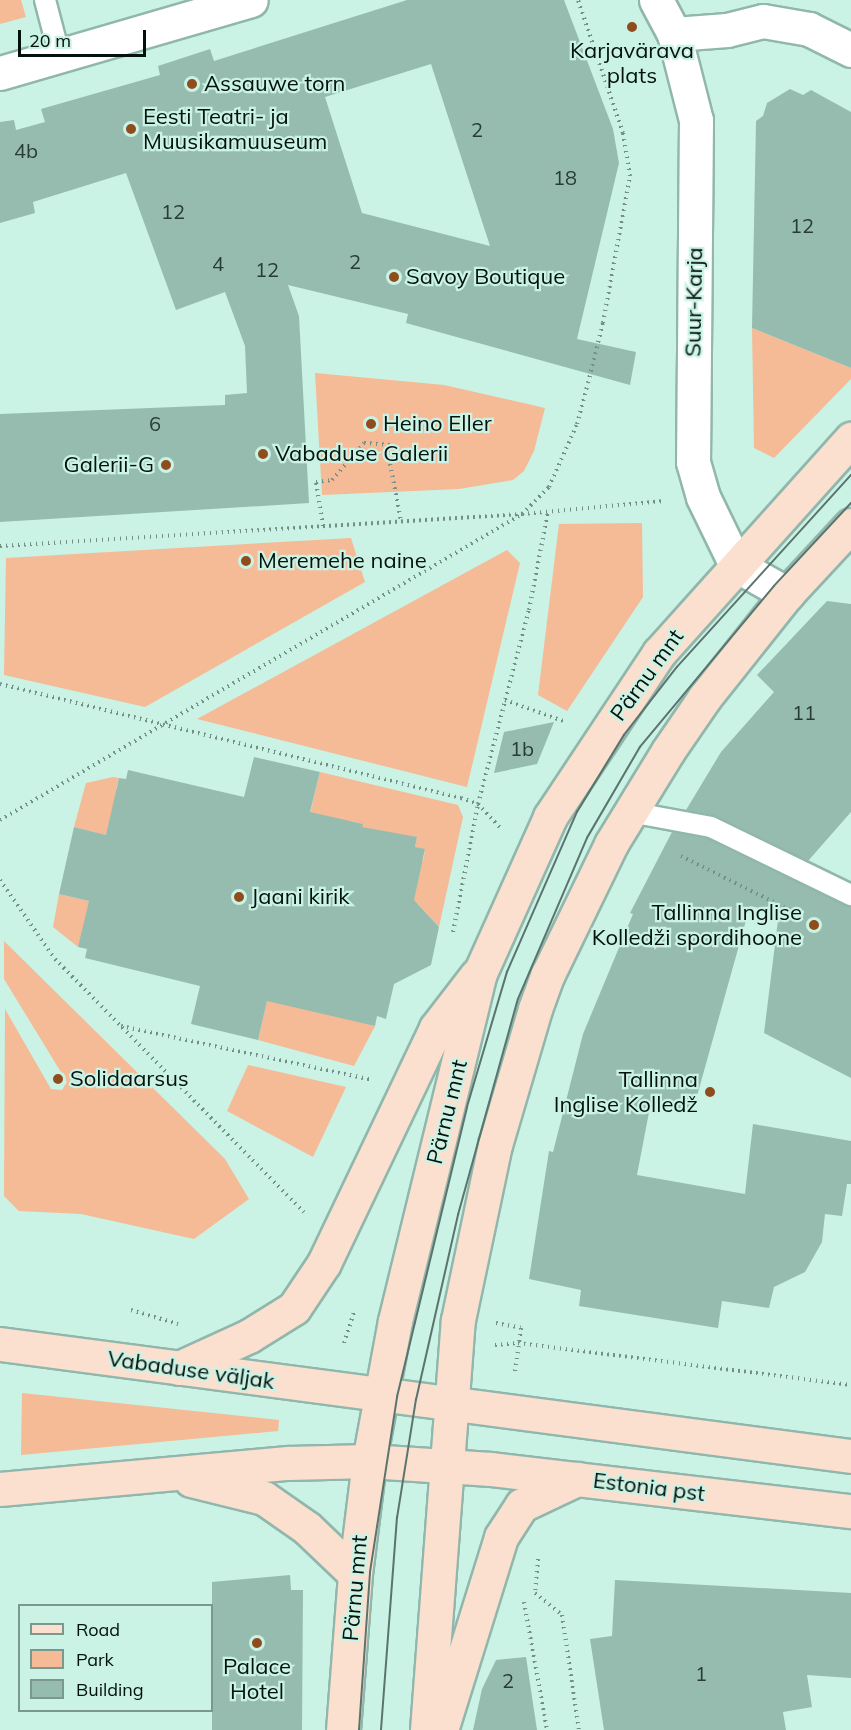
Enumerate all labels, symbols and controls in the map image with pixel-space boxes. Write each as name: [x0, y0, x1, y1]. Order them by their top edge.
scale bar: [21, 18, 148, 56]
marker: Karjavärava plats: [625, 20, 639, 34]
text: 20 m: [29, 29, 71, 52]
place label: Karjavärava plats: [570, 37, 694, 88]
place label: Assauwe torn: [204, 71, 345, 97]
marker: Assauwe torn: [185, 77, 199, 91]
place label: Eesti Teatri- ja Muusikamuuseum: [143, 103, 327, 154]
house number: 2: [471, 117, 483, 141]
marker: Eesti Teatri- ja Muusikamuuseum: [124, 122, 138, 136]
house number: 4b: [14, 138, 38, 162]
house number: 18: [553, 165, 577, 189]
house number: 12: [161, 199, 185, 223]
house number: 12: [790, 213, 814, 237]
street label: Suur-Karja: [680, 247, 708, 357]
house number: 2: [349, 249, 361, 273]
house number: 4: [212, 251, 224, 275]
house number: 12: [255, 257, 279, 281]
place label: Savoy Boutique: [406, 264, 565, 290]
marker: Savoy Boutique: [387, 270, 401, 284]
house number: 6: [149, 411, 161, 435]
place label: Heino Eller: [383, 411, 492, 437]
marker: Heino Eller: [364, 417, 378, 431]
place label: Vabaduse Galerii: [275, 441, 448, 467]
marker: Vabaduse Galerii: [256, 447, 270, 461]
place label: Galerii-G: [64, 452, 154, 478]
marker: Galerii-G: [159, 458, 173, 472]
place label: Meremehe naine: [258, 548, 427, 574]
marker: Meremehe naine: [239, 554, 253, 568]
street label: Pärnu mnt: [605, 624, 689, 726]
house number: 11: [792, 700, 816, 724]
house number: 1b: [510, 736, 534, 760]
place label: Jaani kirik: [251, 884, 350, 910]
marker: Jaani kirik: [232, 890, 246, 904]
place label: Tallinna Inglise Kolledži spordihoone: [592, 899, 802, 950]
marker: Tallinna Inglise Kolledži spordihoone: [807, 918, 821, 932]
street label: Pärnu mnt: [421, 1057, 473, 1167]
place label: Solidaarsus: [70, 1066, 189, 1092]
place label: Tallinna Inglise Kolledž: [554, 1066, 698, 1118]
marker: Solidaarsus: [51, 1072, 65, 1086]
marker: Tallinna Inglise Kolledž: [703, 1085, 717, 1099]
street label: Vabaduse väljak: [106, 1345, 276, 1395]
street label: Estonia pst: [592, 1467, 706, 1507]
street label: Pärnu mnt: [337, 1534, 373, 1642]
legend: [18, 1604, 213, 1712]
text: Road: [76, 1618, 120, 1641]
marker: Palace Hotel: [250, 1636, 264, 1650]
text: Park: [76, 1648, 114, 1671]
place label: Palace Hotel: [223, 1653, 291, 1705]
house number: 1: [695, 1661, 707, 1685]
house number: 2: [502, 1668, 514, 1692]
text: Building: [76, 1678, 144, 1701]

